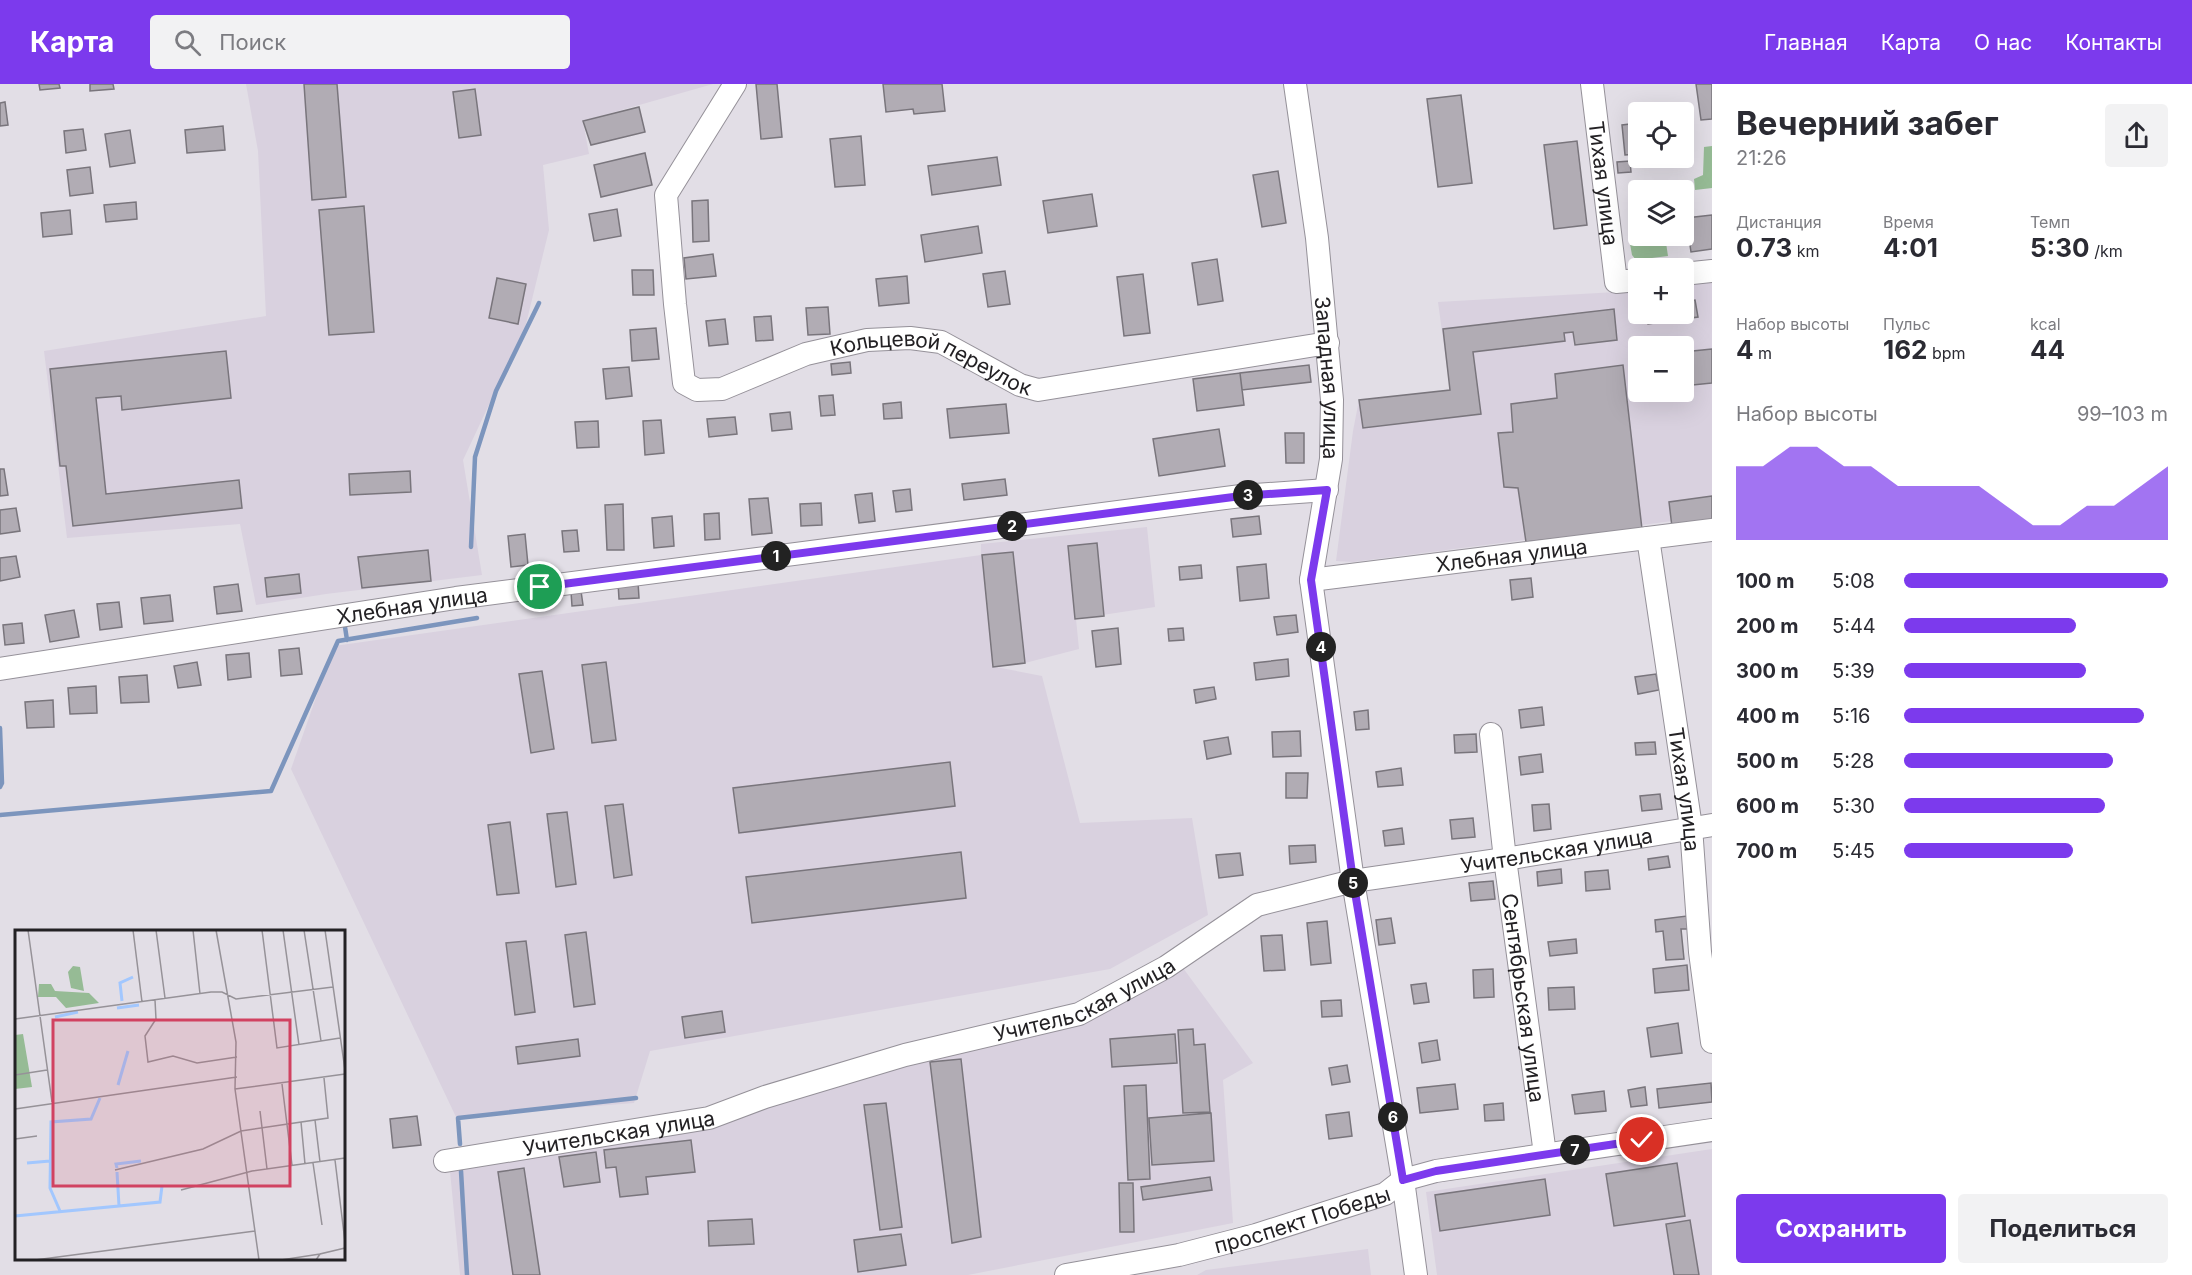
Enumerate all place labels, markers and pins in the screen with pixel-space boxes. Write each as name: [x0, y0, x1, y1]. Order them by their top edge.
pin: 3: [1233, 480, 1263, 510]
pin: 2: [997, 511, 1027, 541]
pin: 1: [761, 541, 791, 571]
pin: [514, 561, 565, 612]
pin: 4: [1306, 632, 1336, 662]
pin: 5: [1338, 868, 1368, 898]
pin: 6: [1378, 1102, 1408, 1132]
pin: [1616, 1114, 1667, 1165]
pin: 7: [1560, 1135, 1590, 1165]

